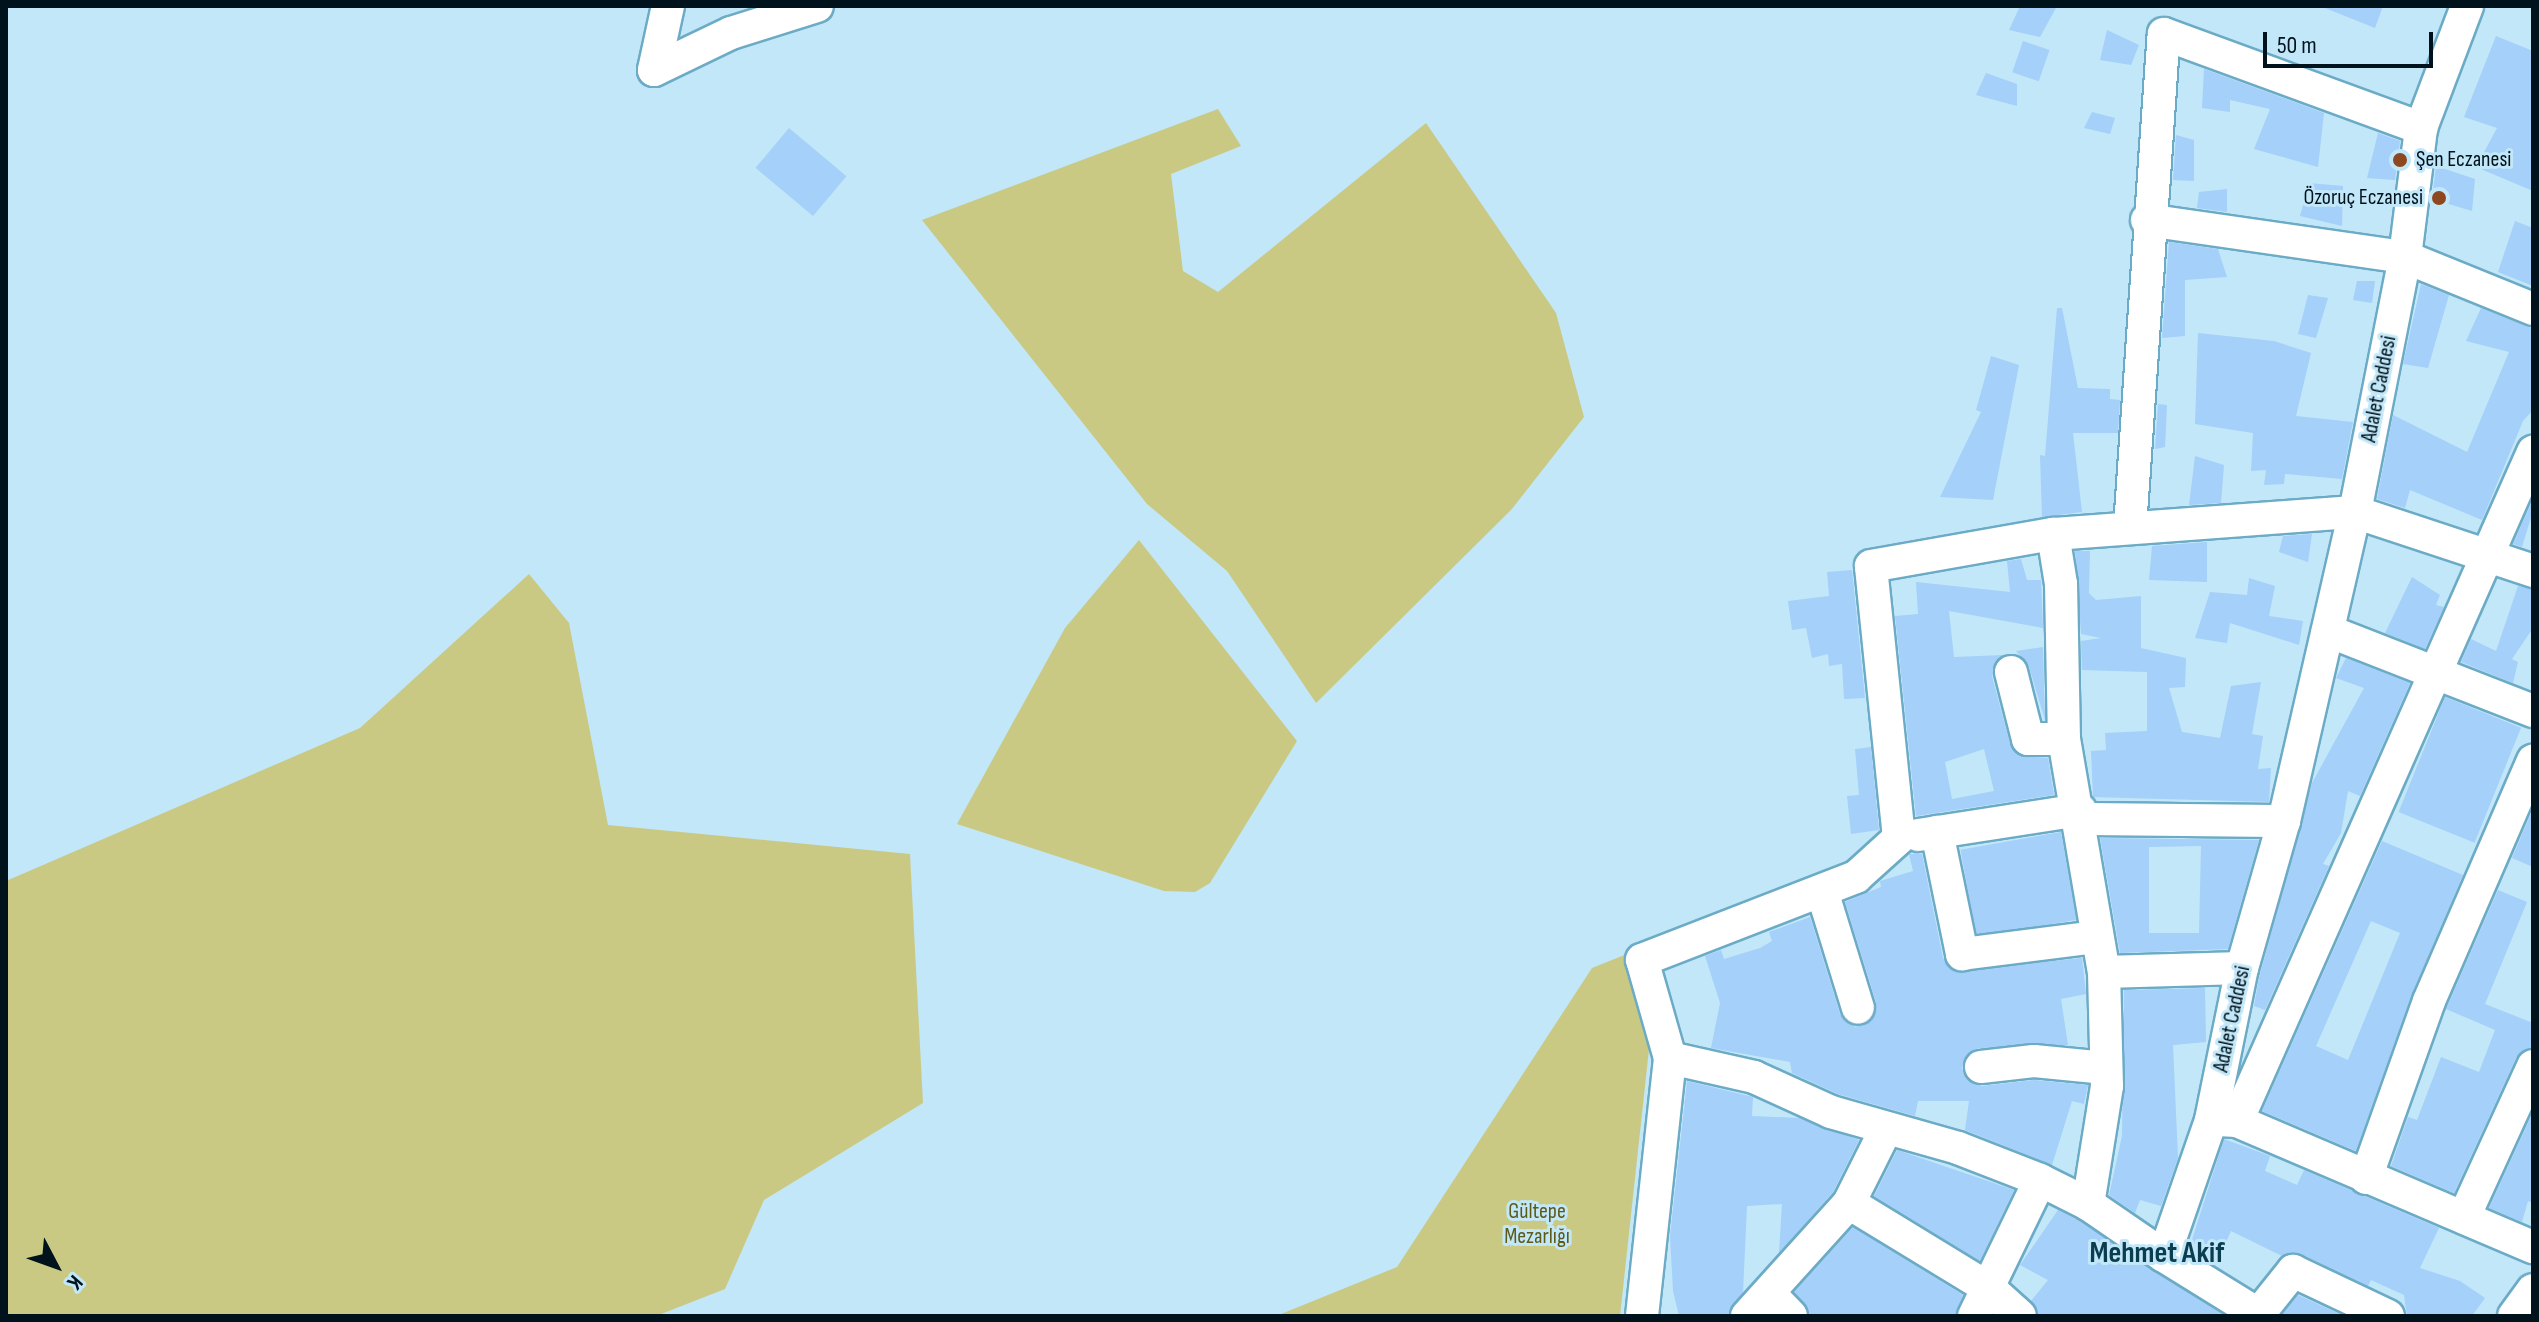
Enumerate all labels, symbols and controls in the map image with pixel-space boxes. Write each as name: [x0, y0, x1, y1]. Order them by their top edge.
scale bar: [2267, 16, 2437, 66]
text: 50 m: [2277, 31, 2317, 60]
place label: Şen Eczanesi: [2416, 147, 2511, 173]
marker: Şen Eczanesi: [2391, 151, 2409, 169]
place label: Özoruç Eczanesi: [2303, 185, 2423, 211]
marker: Özoruç Eczanesi: [2430, 189, 2448, 207]
street label: Adalet Caddesi: [2356, 334, 2402, 444]
street label: Adalet Caddesi: [2208, 964, 2256, 1074]
park label: Gültepe Mezarlığı: [1504, 1198, 1570, 1250]
north arrow: [16, 1226, 96, 1306]
district label: Mehmet Akif: [2090, 1235, 2224, 1271]
text: K: [61, 1269, 88, 1295]

